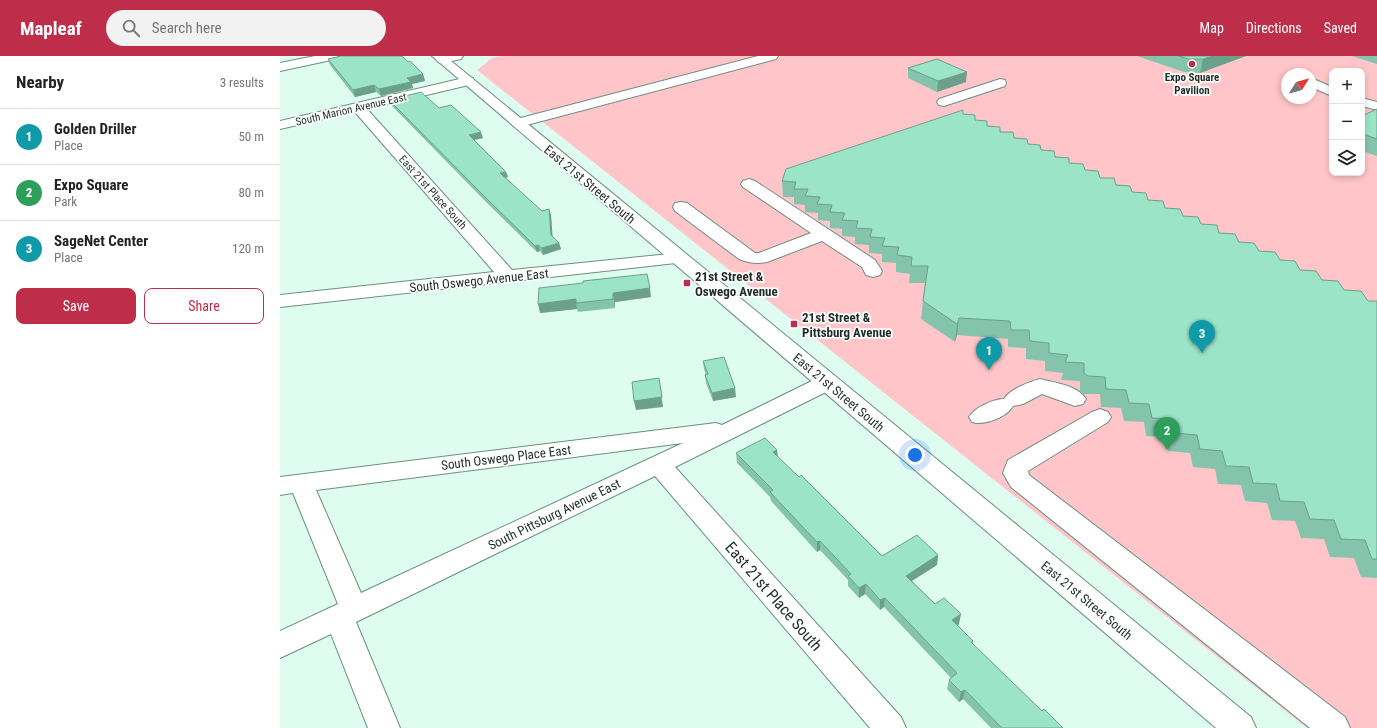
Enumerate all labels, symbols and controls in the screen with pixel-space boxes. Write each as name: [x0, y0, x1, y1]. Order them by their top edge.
search box: [106, 10, 386, 46]
text: Mapleaf: [20, 17, 82, 40]
icon: search: [120, 17, 142, 39]
text: Search here: [152, 19, 222, 37]
text: Map: [1200, 20, 1224, 36]
text: Directions: [1246, 20, 1302, 36]
text: Saved: [1324, 20, 1357, 36]
marker: Expo Square Pavilion: [1187, 59, 1197, 69]
north arrow: [1281, 68, 1317, 104]
map controls: [1329, 68, 1365, 176]
button: +: [1329, 68, 1365, 104]
place label: Expo Square Pavilion: [1165, 71, 1219, 97]
text: Nearby: [16, 72, 64, 92]
text: 3 results: [220, 75, 264, 90]
street label: South Marion Avenue East: [294, 90, 408, 129]
button: −: [1329, 104, 1365, 140]
text: Golden Driller: [54, 120, 136, 138]
text: 1: [26, 129, 32, 144]
text: 50 m: [238, 129, 264, 144]
text: Place: [54, 138, 83, 153]
button: layers: [1329, 140, 1365, 176]
street label: East 21st Street South: [541, 142, 638, 227]
street label: East 21st Place South: [396, 153, 469, 232]
text: Expo Square: [54, 176, 129, 194]
text: 2: [26, 185, 32, 200]
text: 80 m: [238, 185, 264, 200]
text: Park: [54, 194, 77, 209]
text: SageNet Center: [54, 232, 148, 250]
text: 3: [26, 241, 32, 256]
text: 120 m: [232, 241, 264, 256]
text: Place: [54, 250, 83, 265]
street label: South Oswego Avenue East: [409, 266, 549, 295]
place label: 21st Street & Oswego Avenue: [695, 269, 778, 299]
marker: 21st Street & Oswego Avenue: [682, 278, 692, 288]
button: Save: [16, 288, 136, 324]
button: Share: [144, 288, 264, 324]
place label: 21st Street & Pittsburg Avenue: [802, 310, 892, 340]
marker: 21st Street & Pittsburg Avenue: [789, 319, 799, 329]
pin: 3: [1189, 320, 1215, 353]
pin: 1: [976, 337, 1002, 370]
street label: East 21st Street South: [790, 350, 887, 435]
pin: 2: [1154, 417, 1180, 450]
street label: South Oswego Place East: [440, 442, 572, 473]
your location: [905, 445, 925, 465]
street label: South Pittsburg Avenue East: [486, 476, 623, 553]
street label: East 21st Place South: [721, 538, 826, 655]
street label: East 21st Street South: [1038, 558, 1135, 643]

